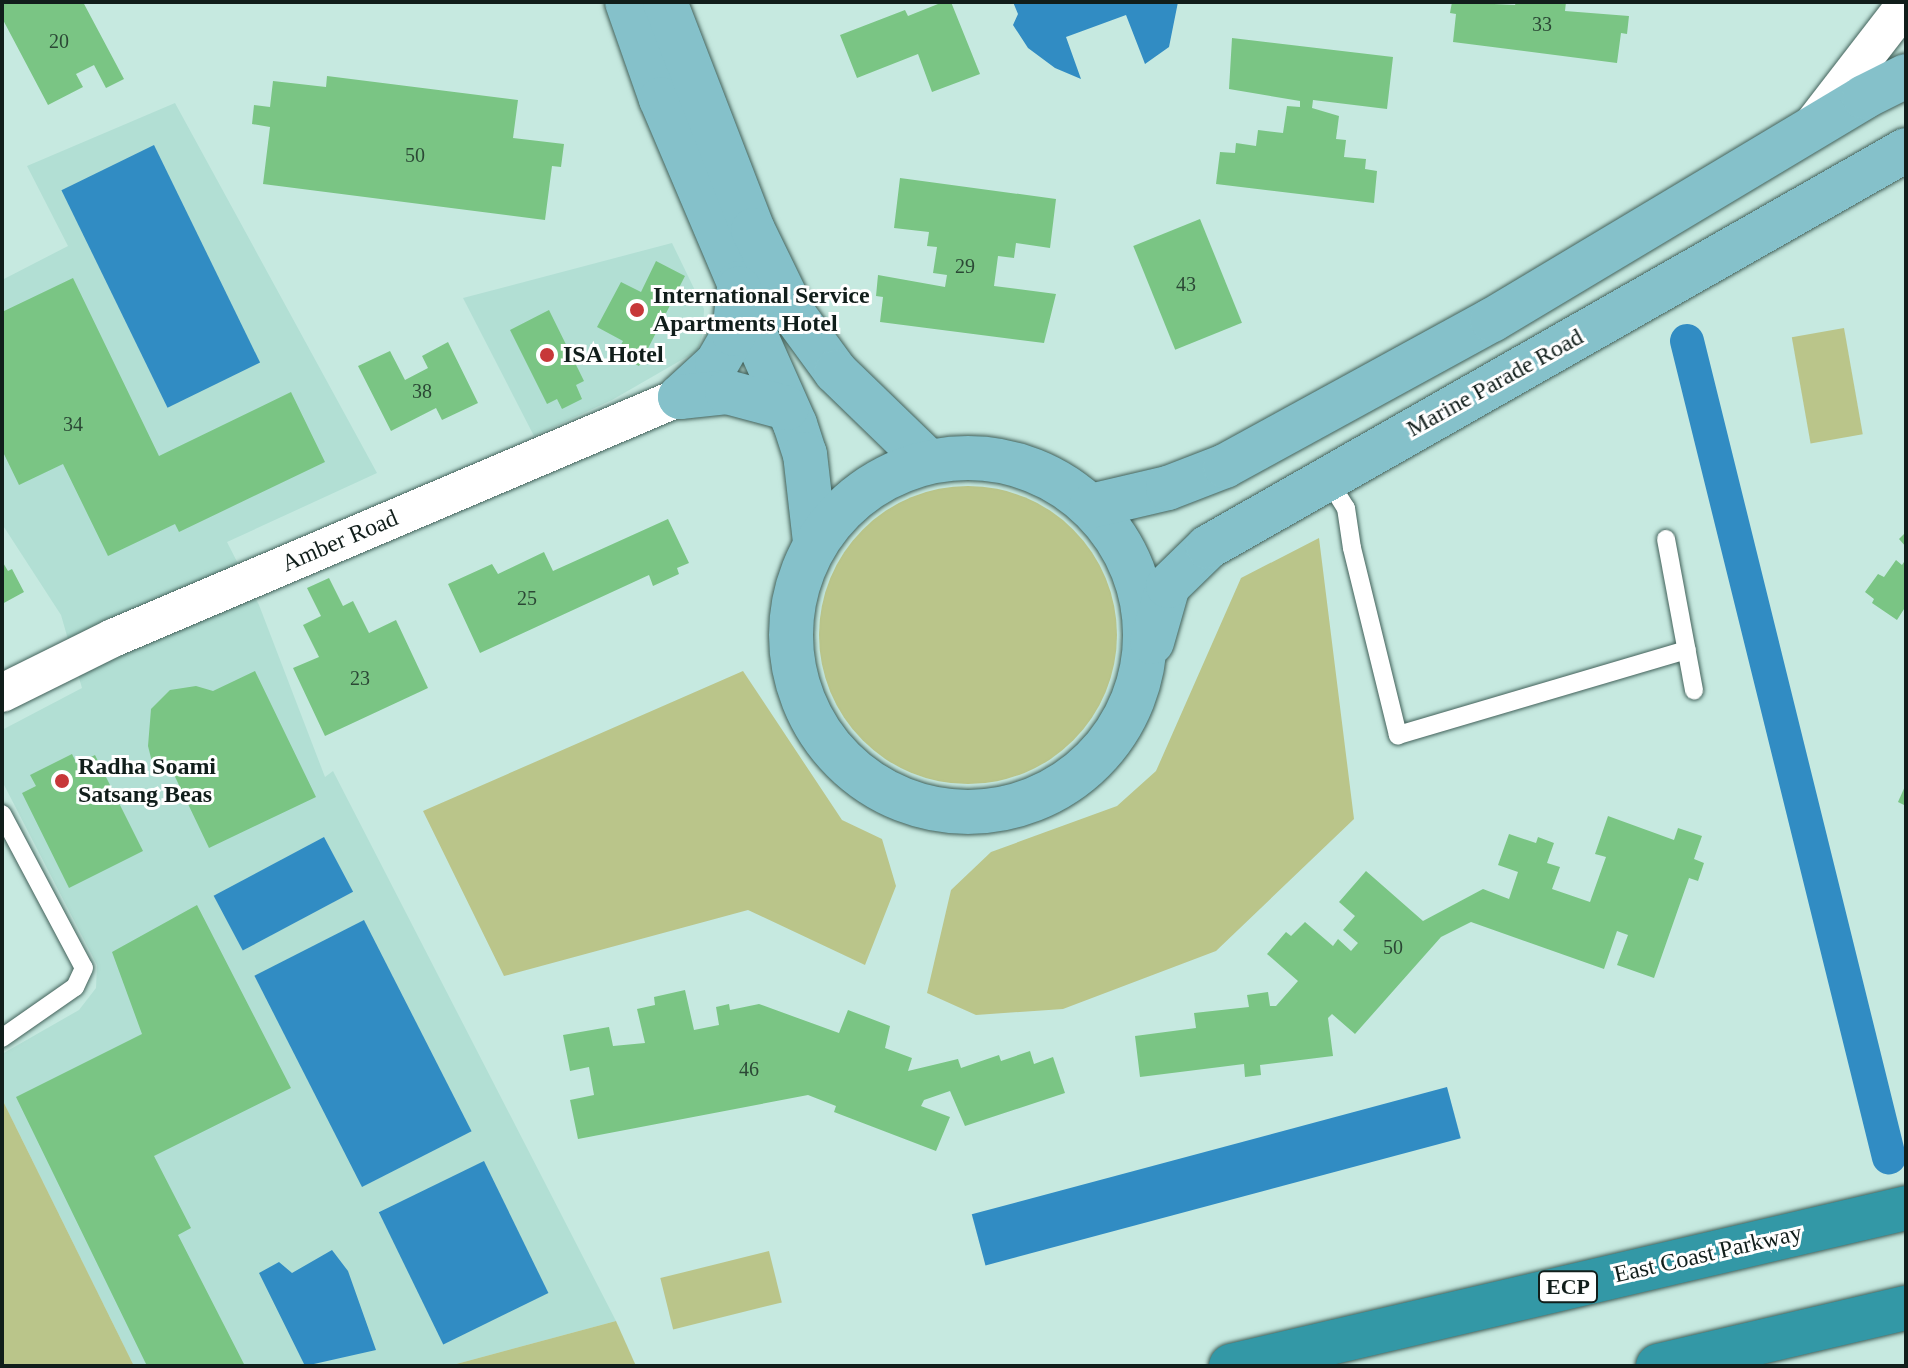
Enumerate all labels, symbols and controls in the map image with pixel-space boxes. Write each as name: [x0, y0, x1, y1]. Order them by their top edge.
house number: 33: [1532, 12, 1552, 36]
house number: 20: [49, 29, 69, 53]
house number: 50: [405, 143, 425, 167]
house number: 29: [955, 254, 975, 278]
house number: 43: [1176, 272, 1196, 296]
place label: International Service Apartments Hotel: [653, 282, 870, 338]
marker: International Service Apartments Hotel: [628, 301, 646, 319]
street label: Marine Parade Road: [1402, 323, 1588, 443]
place label: ISA Hotel: [563, 341, 665, 369]
marker: ISA Hotel: [538, 346, 556, 364]
house number: 38: [412, 379, 432, 403]
house number: 34: [63, 412, 83, 436]
street label: Amber Road: [278, 504, 402, 578]
house number: 25: [517, 586, 537, 610]
house number: 23: [350, 666, 370, 690]
place label: Radha Soami Satsang Beas: [78, 753, 216, 809]
marker: Radha Soami Satsang Beas: [53, 772, 71, 790]
house number: 50: [1383, 935, 1403, 959]
house number: 46: [739, 1057, 759, 1081]
street label: East Coast Parkway: [1611, 1218, 1805, 1290]
road number: ECP: [1538, 1269, 1598, 1305]

